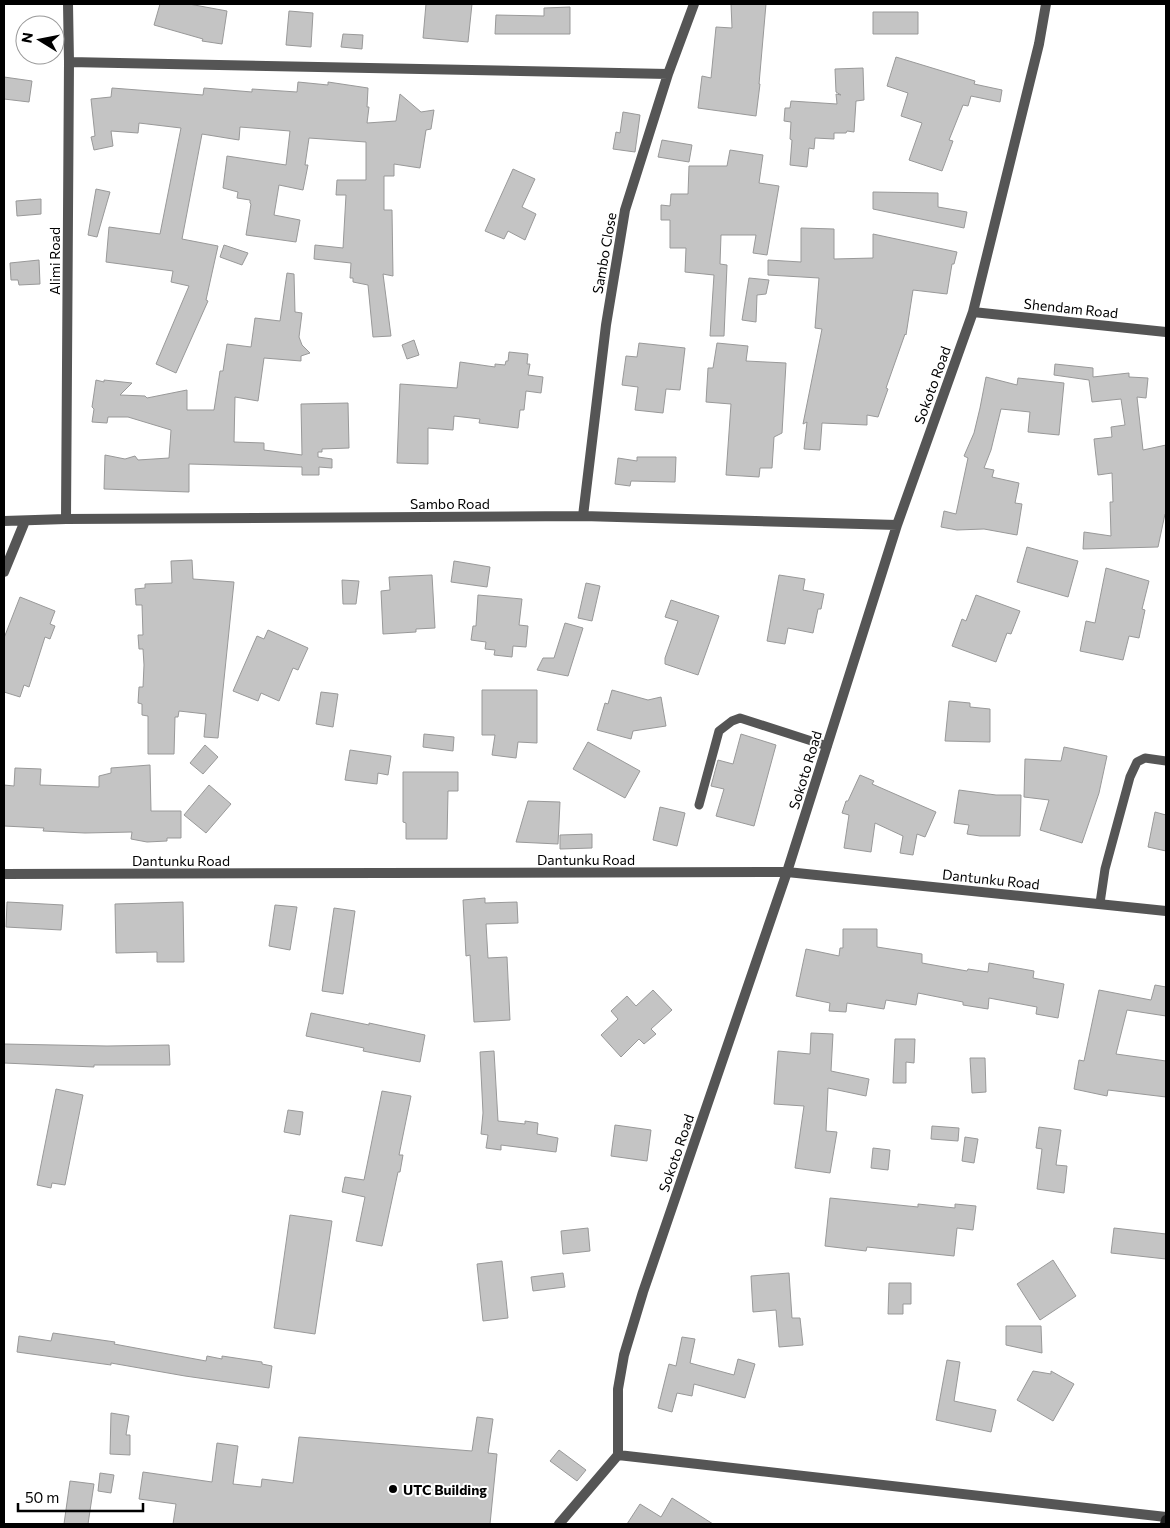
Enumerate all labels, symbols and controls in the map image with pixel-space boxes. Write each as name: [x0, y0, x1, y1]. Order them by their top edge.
north arrow: [15, 15, 65, 65]
text: N: [17, 31, 36, 44]
street label: Sambo Close: [588, 211, 620, 295]
street label: Alimi Road: [46, 227, 63, 295]
street label: Shendam Road: [1023, 295, 1119, 321]
street label: Sokoto Road: [910, 344, 954, 426]
street label: Sambo Road: [410, 495, 490, 512]
street label: Sokoto Road: [785, 729, 825, 811]
street label: Dantunku Road: [537, 851, 635, 868]
street label: Dantunku Road: [132, 852, 230, 869]
street label: Dantunku Road: [941, 865, 1041, 893]
street label: Sokoto Road: [655, 1112, 697, 1194]
scale bar: [18, 1480, 142, 1512]
place label: UTC Building: [403, 1481, 487, 1498]
marker: UTC Building: [387, 1483, 399, 1495]
text: 50 m: [25, 1488, 59, 1506]

